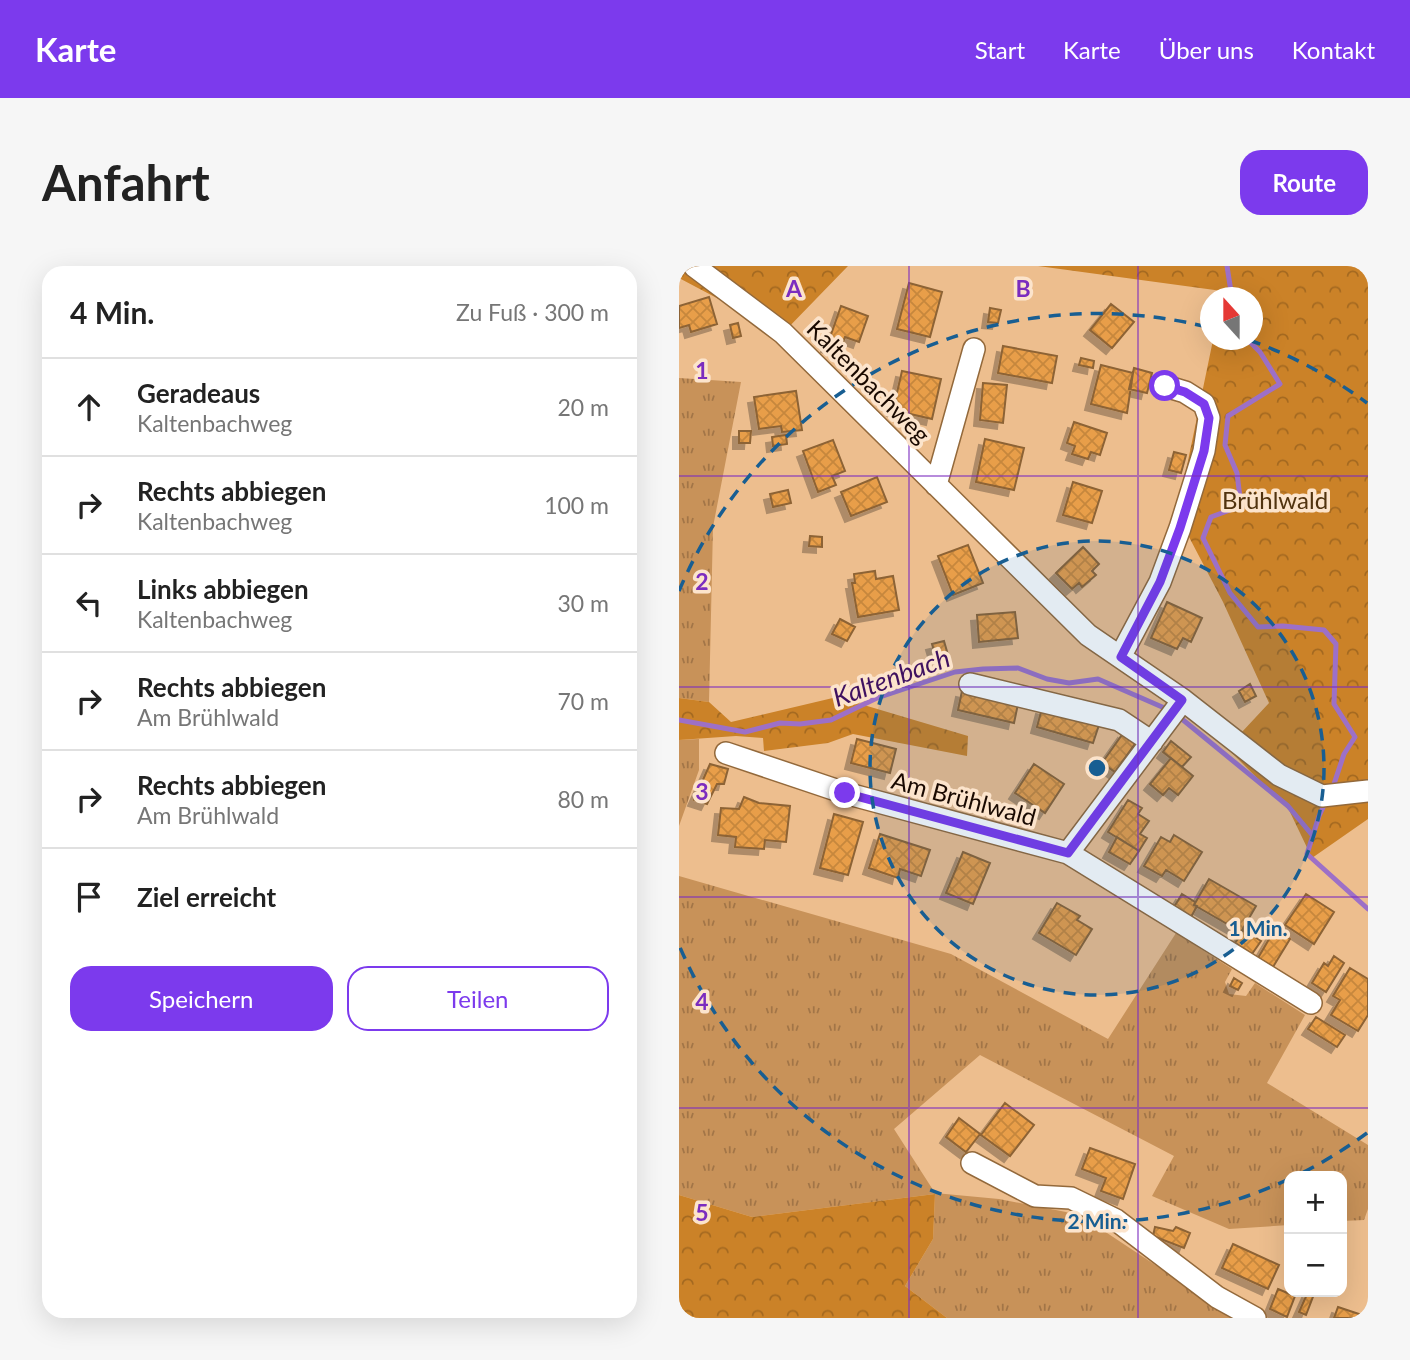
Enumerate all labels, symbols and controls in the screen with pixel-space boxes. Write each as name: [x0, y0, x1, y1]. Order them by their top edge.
text: Karte: [35, 29, 116, 69]
text: Start: [975, 35, 1025, 64]
text: Karte: [1063, 35, 1121, 64]
text: Über uns: [1159, 35, 1254, 64]
text: Kontakt: [1292, 35, 1375, 64]
button: Route: [1240, 150, 1368, 215]
text: Anfahrt: [42, 153, 210, 211]
text: A: [785, 274, 803, 302]
text: B: [1015, 274, 1031, 302]
north arrow: [1200, 287, 1263, 350]
text: 4 Min.: [70, 294, 155, 330]
text: Zu Fuß · 300 m: [456, 298, 609, 326]
street label: Kaltenbachweg: [801, 313, 937, 449]
text: 1: [695, 356, 709, 384]
route start: [1149, 370, 1180, 401]
text: Geradeaus: [137, 377, 260, 409]
icon: ahead: [70, 388, 108, 426]
text: 20 m: [558, 393, 609, 421]
text: Kaltenbachweg: [137, 409, 292, 437]
text: Rechts abbiegen: [137, 475, 326, 507]
park label: Brühlwald: [1222, 485, 1328, 514]
icon: right: [70, 486, 108, 524]
text: 100 m: [544, 491, 609, 519]
text: Kaltenbachweg: [137, 507, 292, 535]
text: 2: [695, 567, 709, 595]
text: Links abbiegen: [137, 573, 309, 605]
icon: left: [70, 584, 108, 622]
text: 30 m: [558, 589, 609, 617]
text: Kaltenbachweg: [137, 605, 292, 633]
water label: Kaltenbach: [828, 641, 954, 713]
text: Rechts abbiegen: [137, 671, 326, 703]
icon: right: [70, 682, 108, 720]
text: 70 m: [558, 687, 609, 715]
text: Am Brühlwald: [137, 703, 279, 731]
centre of rings: [1085, 756, 1109, 780]
street label: Am Brühlwald: [889, 765, 1039, 831]
text: Rechts abbiegen: [137, 769, 326, 801]
text: 3: [695, 777, 709, 805]
route end: [829, 777, 860, 808]
icon: right: [70, 780, 108, 818]
text: 80 m: [558, 785, 609, 813]
text: Am Brühlwald: [137, 801, 279, 829]
icon: arrive: [70, 878, 108, 916]
text: Ziel erreicht: [137, 881, 276, 913]
text: 1 Min.: [1228, 915, 1288, 940]
button: Speichern: [70, 966, 333, 1031]
button: Teilen: [347, 966, 609, 1031]
text: 4: [695, 987, 709, 1015]
map controls: [1284, 1171, 1347, 1297]
button: +: [1284, 1171, 1347, 1234]
text: 5: [695, 1198, 709, 1226]
text: 2 Min.: [1067, 1208, 1127, 1233]
button: −: [1284, 1234, 1347, 1297]

